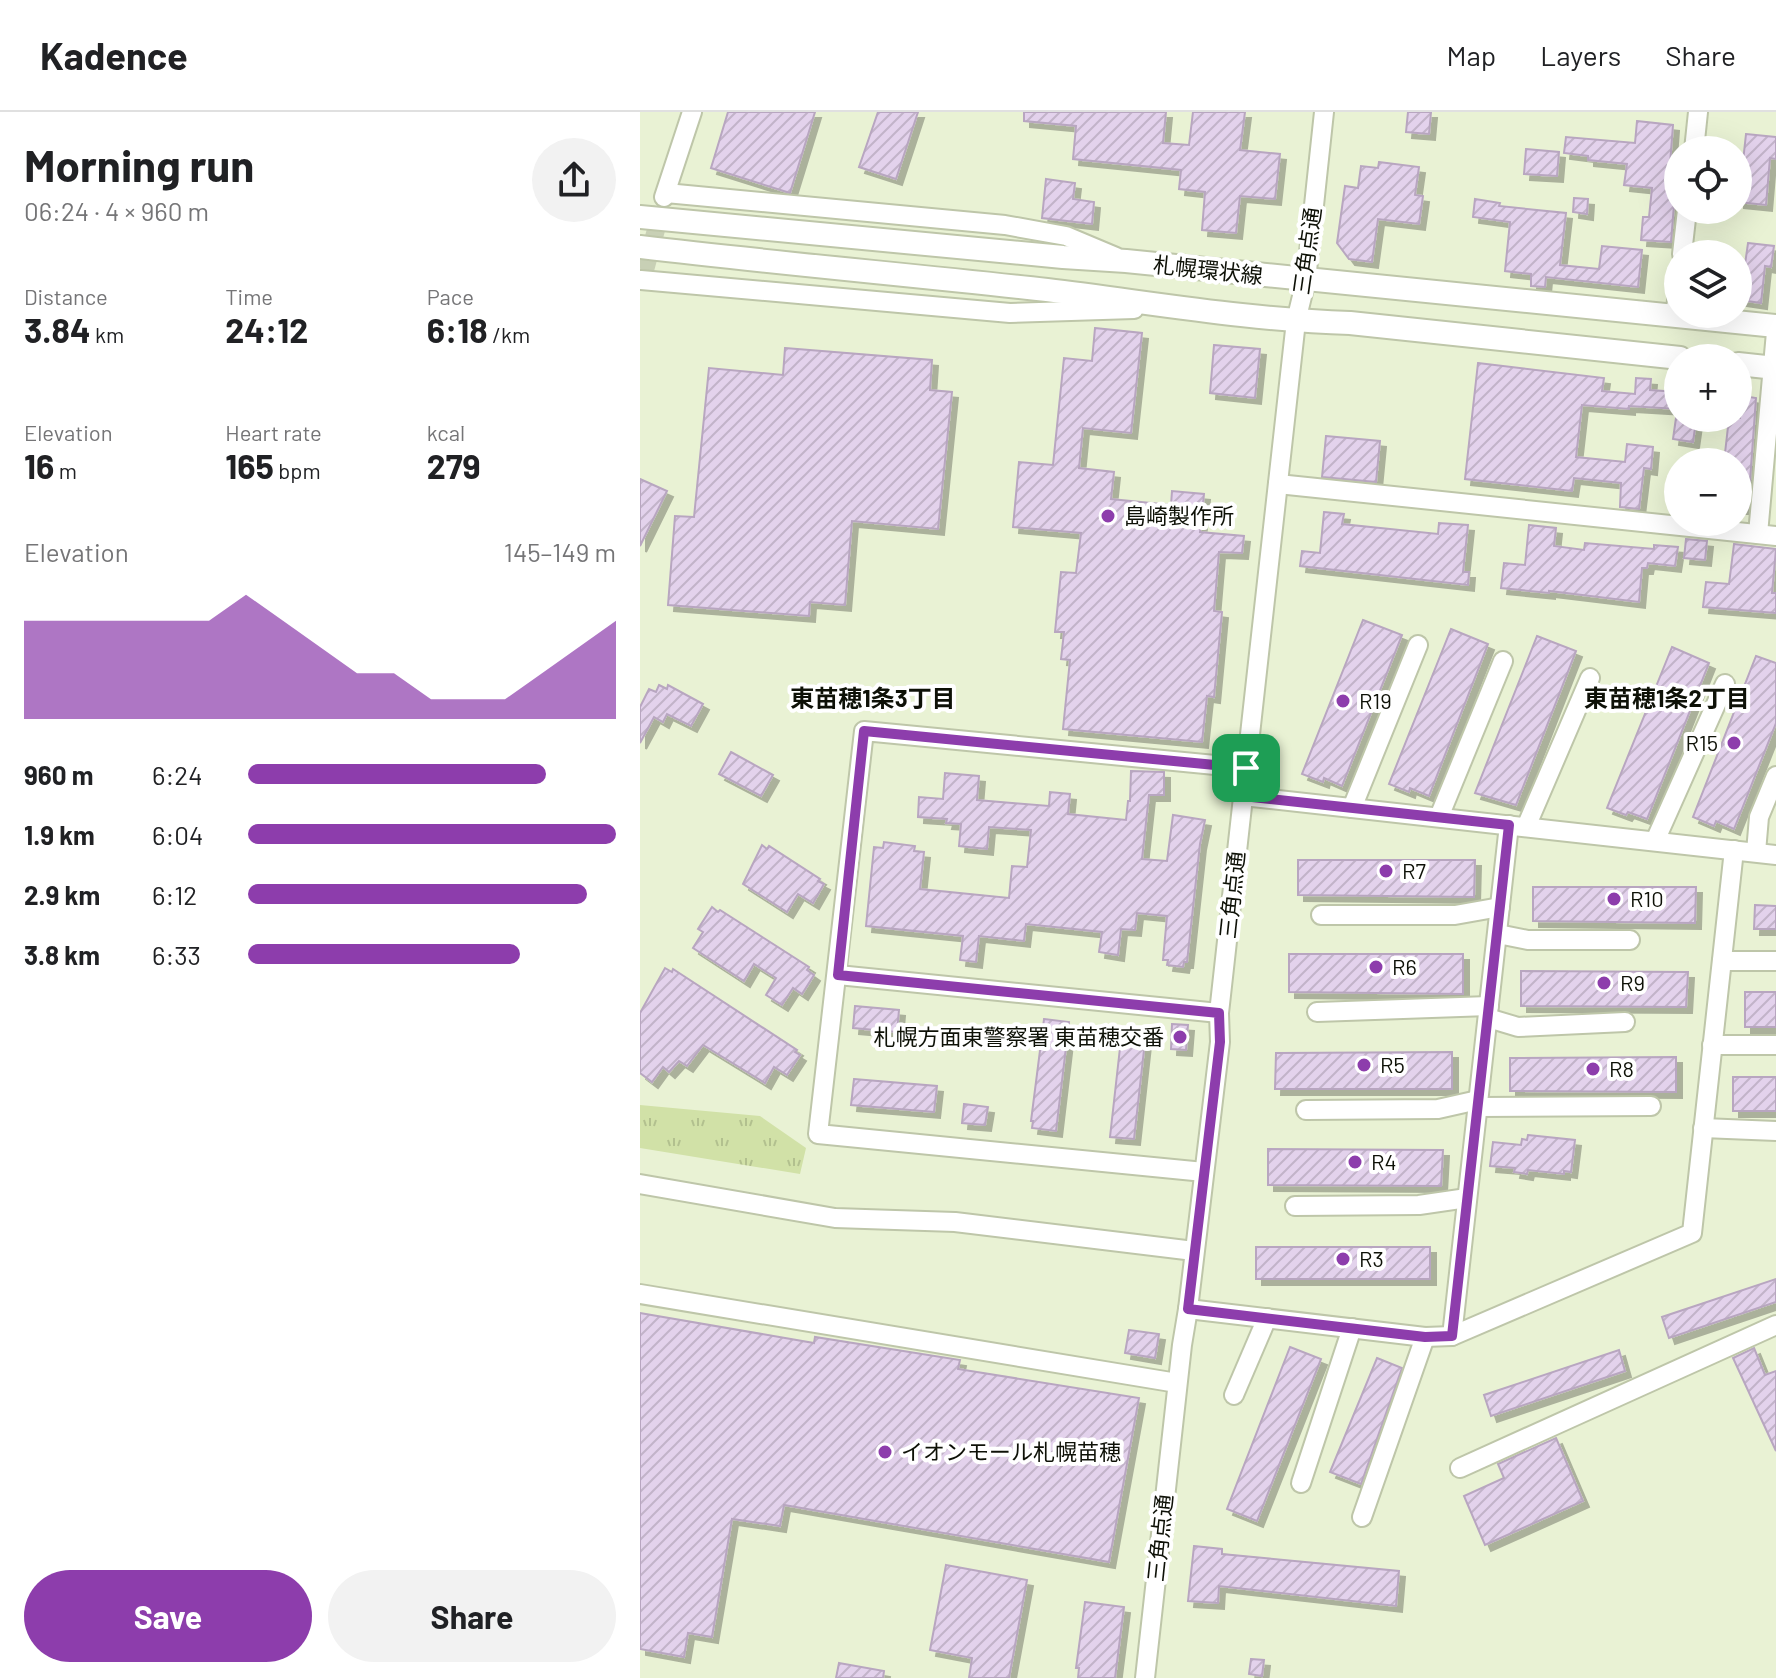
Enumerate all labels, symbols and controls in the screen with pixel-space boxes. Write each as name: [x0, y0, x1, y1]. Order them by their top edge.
text: Kadence: [40, 32, 188, 78]
text: Map: [1446, 38, 1496, 72]
text: Layers: [1540, 38, 1621, 72]
text: Share: [1665, 38, 1736, 72]
map controls: [1664, 136, 1752, 536]
button: locate: [1664, 136, 1752, 224]
text: Morning run: [24, 138, 254, 191]
button: share: [532, 138, 616, 222]
text: 06:24 · 4 × 960 m: [24, 195, 209, 226]
street label: 三角点通: [1287, 205, 1325, 296]
button: layers: [1664, 240, 1752, 328]
street label: 札幌環状線: [1152, 250, 1264, 288]
text: Distance: [24, 283, 108, 309]
text: Time: [225, 283, 273, 309]
text: Pace: [427, 283, 474, 309]
text: 3.84: [24, 309, 91, 350]
text: 24:12: [225, 309, 308, 350]
text: 6:18: [427, 309, 488, 350]
text: km: [91, 321, 124, 347]
text: /km: [488, 321, 530, 347]
button: +: [1664, 344, 1752, 432]
text: Elevation: [24, 419, 113, 445]
text: Heart rate: [225, 419, 322, 445]
text: kcal: [427, 419, 465, 445]
text: 16: [24, 445, 54, 486]
text: 165: [225, 445, 274, 486]
text: 279: [427, 445, 481, 486]
button: −: [1664, 448, 1752, 536]
text: m: [54, 457, 77, 483]
text: bpm: [274, 457, 321, 483]
place label: 島崎製作所: [1124, 502, 1234, 528]
marker: 島崎製作所: [1099, 507, 1117, 525]
text: Elevation: [24, 536, 129, 567]
text: 145–149 m: [504, 536, 616, 567]
district label: 東苗穂1条3丁目: [790, 683, 956, 712]
district label: 東苗穂1条2丁目: [1584, 683, 1750, 712]
place label: R19: [1359, 687, 1392, 713]
marker: R19: [1334, 692, 1352, 710]
place label: R15: [1686, 729, 1718, 755]
pin: [1212, 734, 1280, 802]
marker: R15: [1725, 734, 1743, 752]
icon: arrive: [1224, 746, 1268, 790]
text: 960 m: [24, 759, 94, 790]
text: 6:24: [152, 759, 202, 790]
text: 1.9 km: [24, 819, 95, 850]
text: 6:04: [152, 819, 203, 850]
street label: 三角点通: [1213, 850, 1249, 940]
place label: R7: [1402, 857, 1426, 883]
marker: R7: [1377, 862, 1395, 880]
text: 2.9 km: [24, 879, 100, 910]
text: 6:12: [152, 879, 197, 910]
place label: R10: [1630, 885, 1664, 911]
marker: R10: [1605, 890, 1623, 908]
text: 3.8 km: [24, 939, 100, 970]
text: 6:33: [152, 939, 201, 970]
place label: R6: [1392, 953, 1417, 979]
marker: R6: [1367, 958, 1385, 976]
place label: R9: [1620, 969, 1645, 995]
marker: R9: [1595, 974, 1613, 992]
place label: 札幌方面東警察署 東苗穂交番: [874, 1023, 1164, 1049]
marker: 札幌方面東警察署 東苗穂交番: [1171, 1028, 1189, 1046]
place label: R5: [1380, 1051, 1405, 1077]
place label: R8: [1609, 1055, 1634, 1081]
marker: R5: [1355, 1056, 1373, 1074]
marker: R8: [1584, 1060, 1602, 1078]
place label: R4: [1371, 1148, 1397, 1174]
marker: R4: [1346, 1153, 1364, 1171]
place label: R3: [1359, 1245, 1384, 1271]
marker: R3: [1334, 1250, 1352, 1268]
place label: イオンモール札幌苗穂: [901, 1438, 1121, 1464]
marker: イオンモール札幌苗穂: [876, 1443, 894, 1461]
street label: 三角点通: [1141, 1493, 1177, 1583]
button: Save: [24, 1570, 312, 1662]
button: Share: [328, 1570, 616, 1662]

